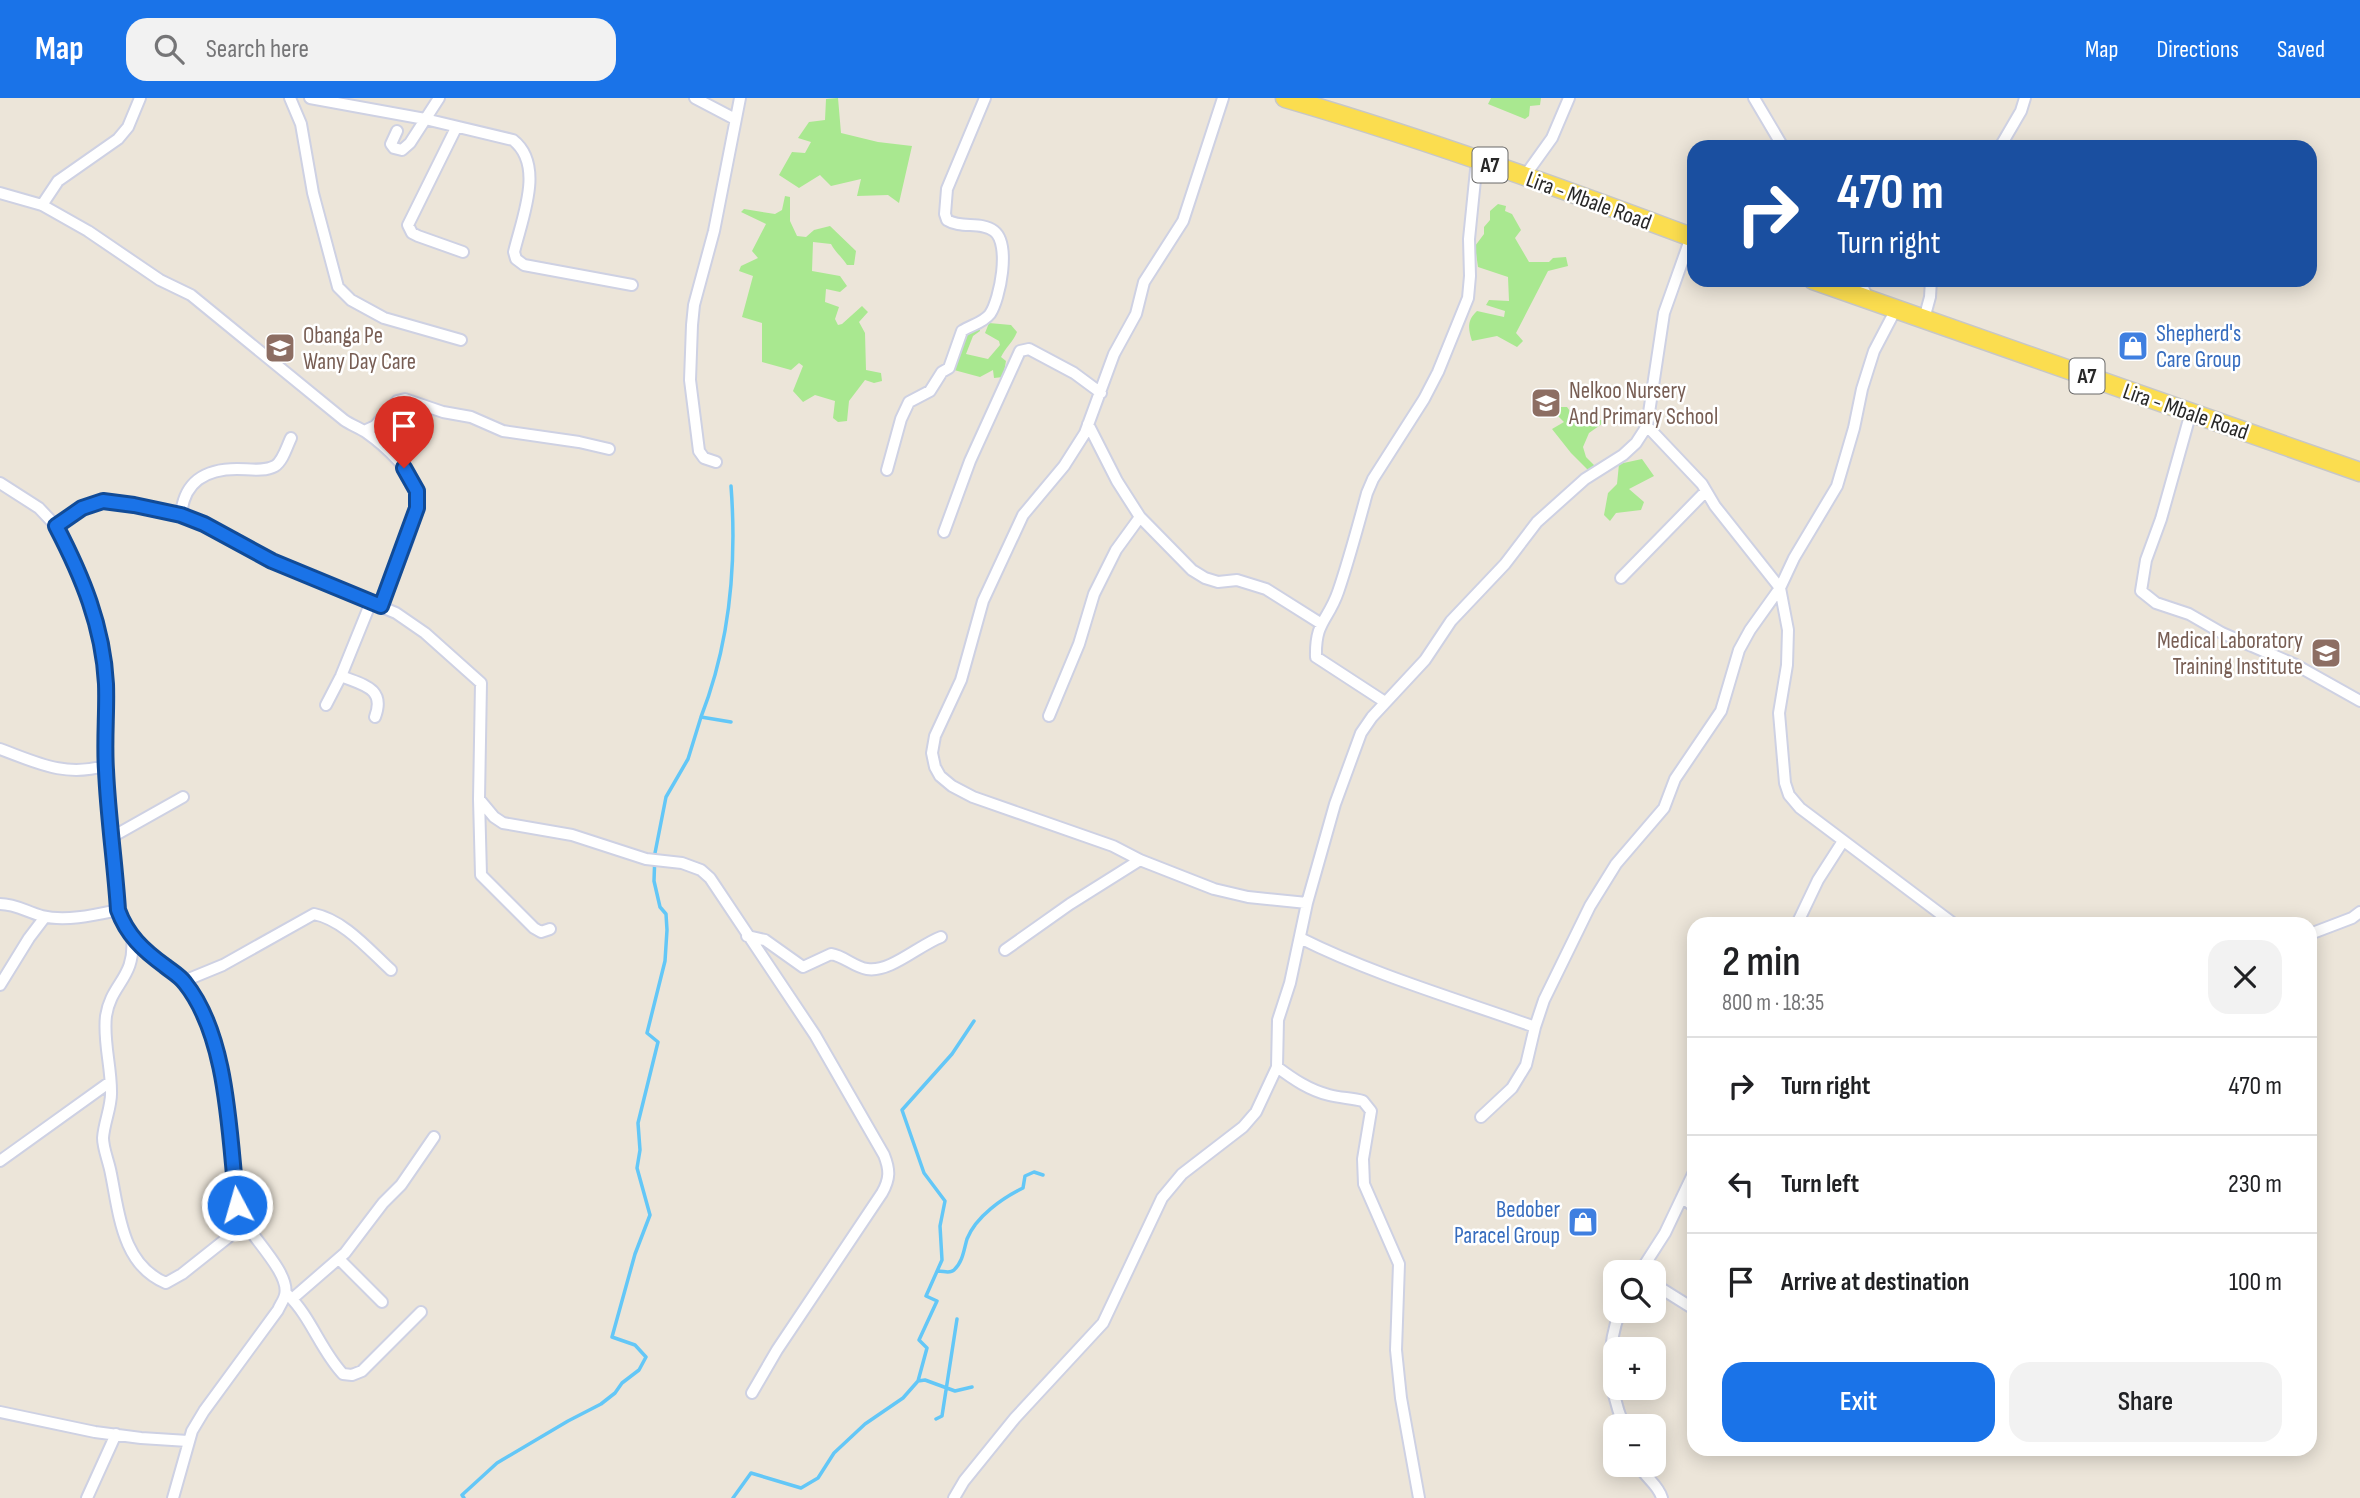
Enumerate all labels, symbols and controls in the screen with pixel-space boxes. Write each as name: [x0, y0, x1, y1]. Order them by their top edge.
search box: [126, 18, 616, 81]
text: Map: [35, 29, 84, 69]
icon: search: [150, 30, 188, 68]
text: Search here: [206, 34, 309, 65]
text: Map: [2085, 35, 2118, 64]
text: Directions: [2156, 35, 2239, 64]
text: Saved: [2277, 35, 2325, 64]
road number: A7: [1472, 148, 1508, 182]
text: 470 m: [1837, 164, 1944, 223]
street label: Lira - Mbale Road: [1522, 165, 1655, 237]
icon: right: [1722, 168, 1813, 259]
text: Turn right: [1837, 224, 1941, 263]
place label: Shepherd's Care Group: [2156, 320, 2241, 374]
place label: Obanga Pe Wany Day Care: [303, 322, 416, 376]
shop icon: Shepherd's Care Group: [2116, 329, 2150, 363]
school or university icon: Obanga Pe Wany Day Care: [263, 331, 297, 365]
road number: A7: [2070, 358, 2104, 394]
place label: Nelkoo Nursery And Primary School: [1568, 377, 1718, 431]
street label: Lira - Mbale Road: [2119, 377, 2252, 447]
school or university icon: Nelkoo Nursery And Primary School: [1529, 386, 1563, 420]
pin: [374, 396, 434, 468]
icon: arrive: [385, 407, 423, 445]
place label: Medical Laboratory Training Institute: [2157, 627, 2303, 681]
school or university icon: Medical Laboratory Training Institute: [2309, 636, 2343, 670]
text: 2 min: [1722, 937, 1801, 988]
button: close: [2208, 940, 2282, 1014]
text: 800 m · 18:35: [1722, 989, 1824, 1017]
icon: right: [1722, 1067, 1760, 1105]
text: Turn right: [1781, 1071, 1870, 1102]
text: 470 m: [2229, 1071, 2282, 1102]
icon: left: [1722, 1165, 1760, 1203]
position arrow: [200, 1168, 274, 1242]
text: Turn left: [1781, 1169, 1859, 1200]
text: 230 m: [2228, 1169, 2282, 1200]
place label: Bedober Paracel Group: [1454, 1196, 1560, 1250]
shop icon: Bedober Paracel Group: [1566, 1205, 1600, 1239]
map controls: [1603, 1260, 1666, 1477]
button: search: [1603, 1260, 1666, 1323]
icon: arrive: [1722, 1263, 1760, 1301]
text: Arrive at destination: [1781, 1267, 1969, 1298]
text: 100 m: [2229, 1267, 2282, 1298]
button: +: [1603, 1337, 1666, 1400]
button: Exit: [1722, 1362, 1995, 1442]
button: Share: [2009, 1362, 2282, 1442]
button: −: [1603, 1414, 1666, 1477]

